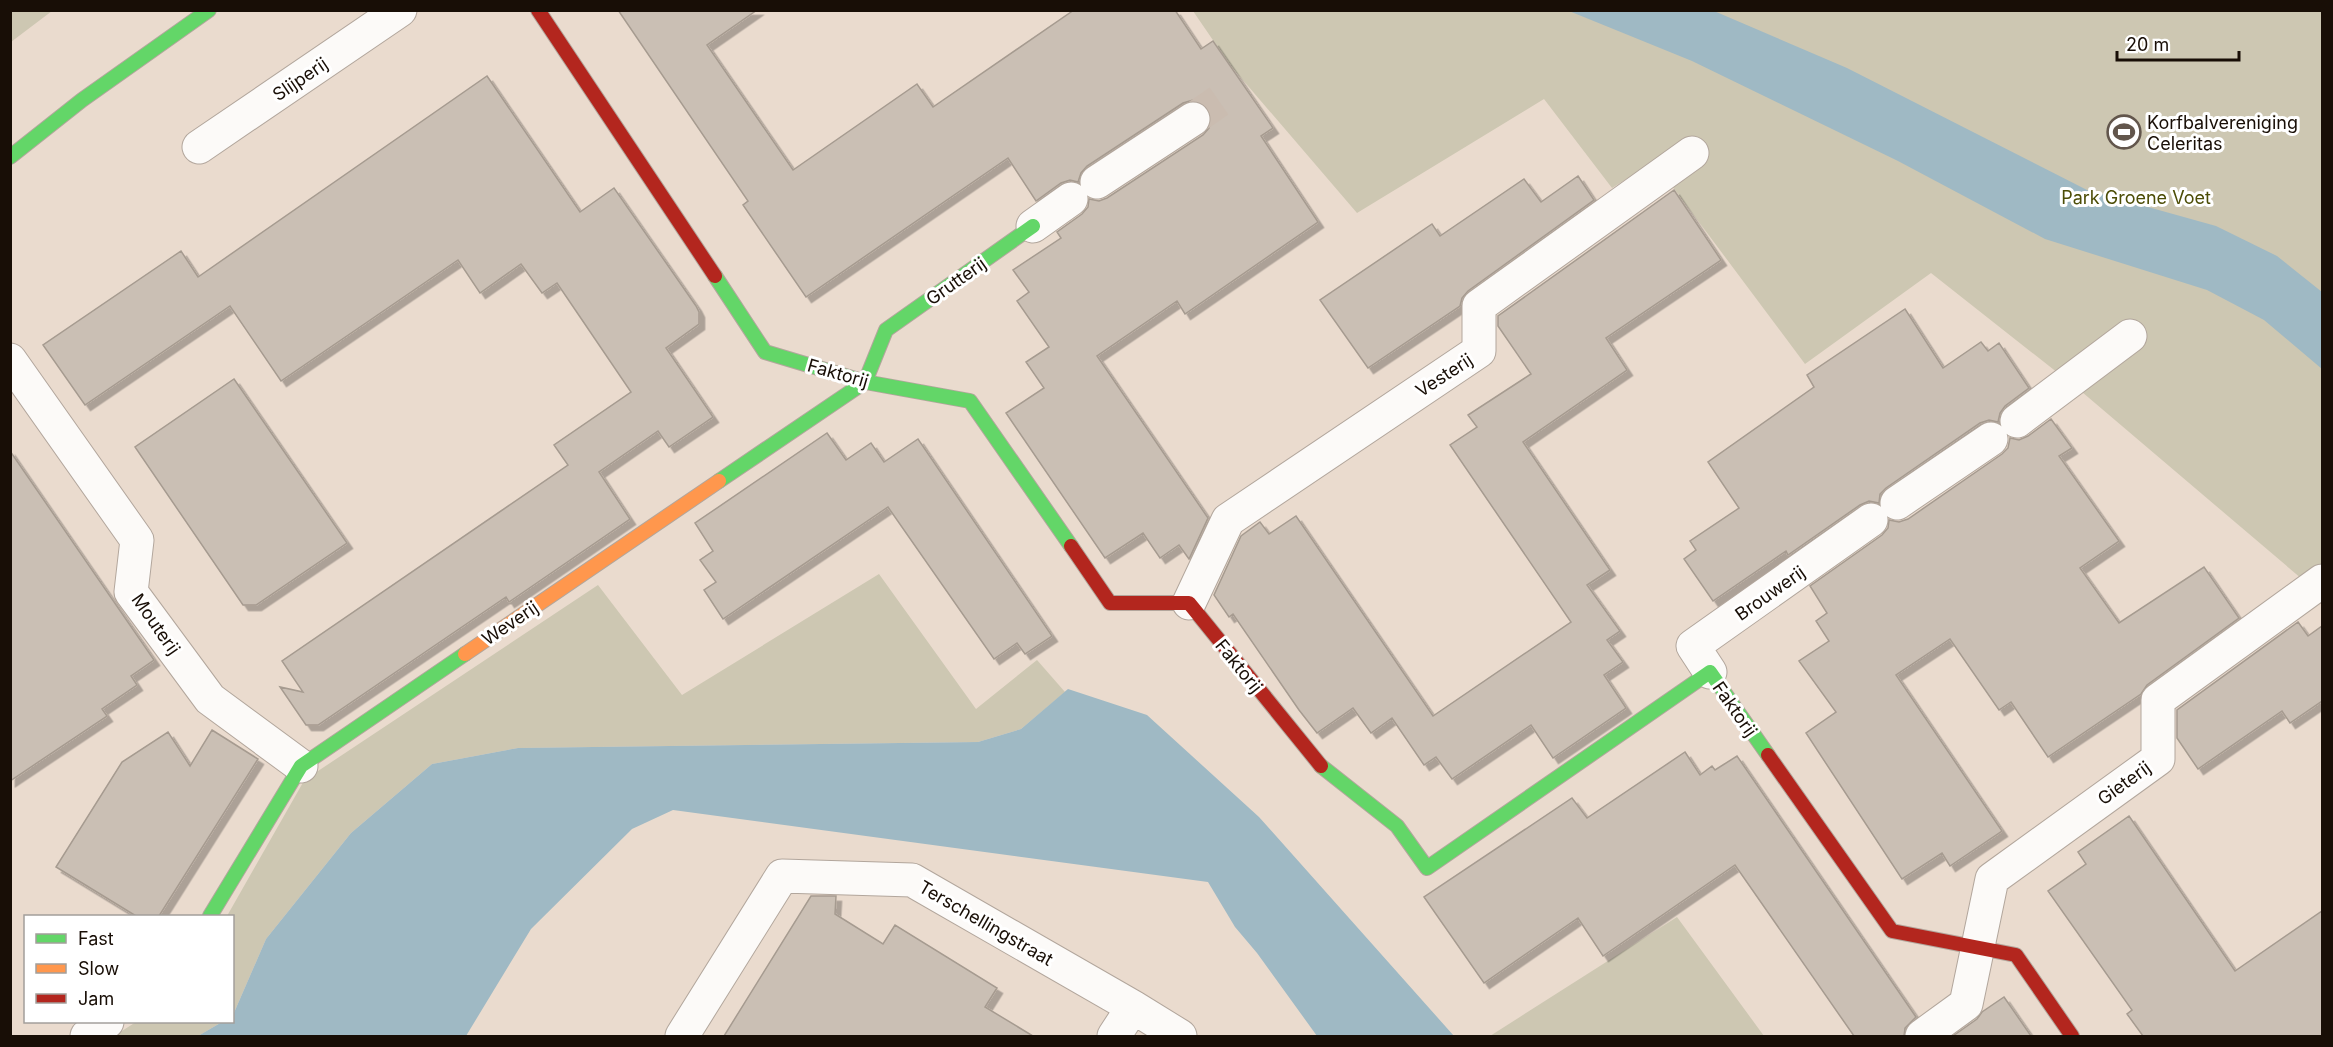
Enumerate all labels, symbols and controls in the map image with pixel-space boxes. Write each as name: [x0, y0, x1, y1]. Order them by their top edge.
scale bar: [2117, 24, 2238, 62]
text: 20 m: [2126, 34, 2169, 55]
street label: Slijperij: [268, 53, 332, 105]
place label: Korfbalvereniging Celeritas: [2147, 112, 2298, 154]
sports icon: Korfbalvereniging Celeritas: [2106, 114, 2142, 150]
park label: Park Groene Voet: [2061, 187, 2211, 208]
street label: Grutterij: [922, 253, 990, 309]
street label: Vesterij: [1412, 349, 1476, 401]
street label: Faktorij: [805, 354, 871, 392]
street label: Brouwerij: [1731, 561, 1809, 625]
street label: Mouterij: [127, 589, 185, 659]
street label: Weverij: [478, 597, 542, 649]
street label: Faktorij: [1211, 635, 1267, 697]
street label: Faktorij: [1708, 677, 1762, 741]
street label: Gieterij: [2093, 757, 2155, 809]
street label: Terschellingstraat: [915, 876, 1057, 970]
legend: [24, 915, 234, 1023]
text: Fast: [78, 928, 114, 949]
text: Slow: [78, 958, 119, 979]
text: Jam: [78, 988, 114, 1009]

